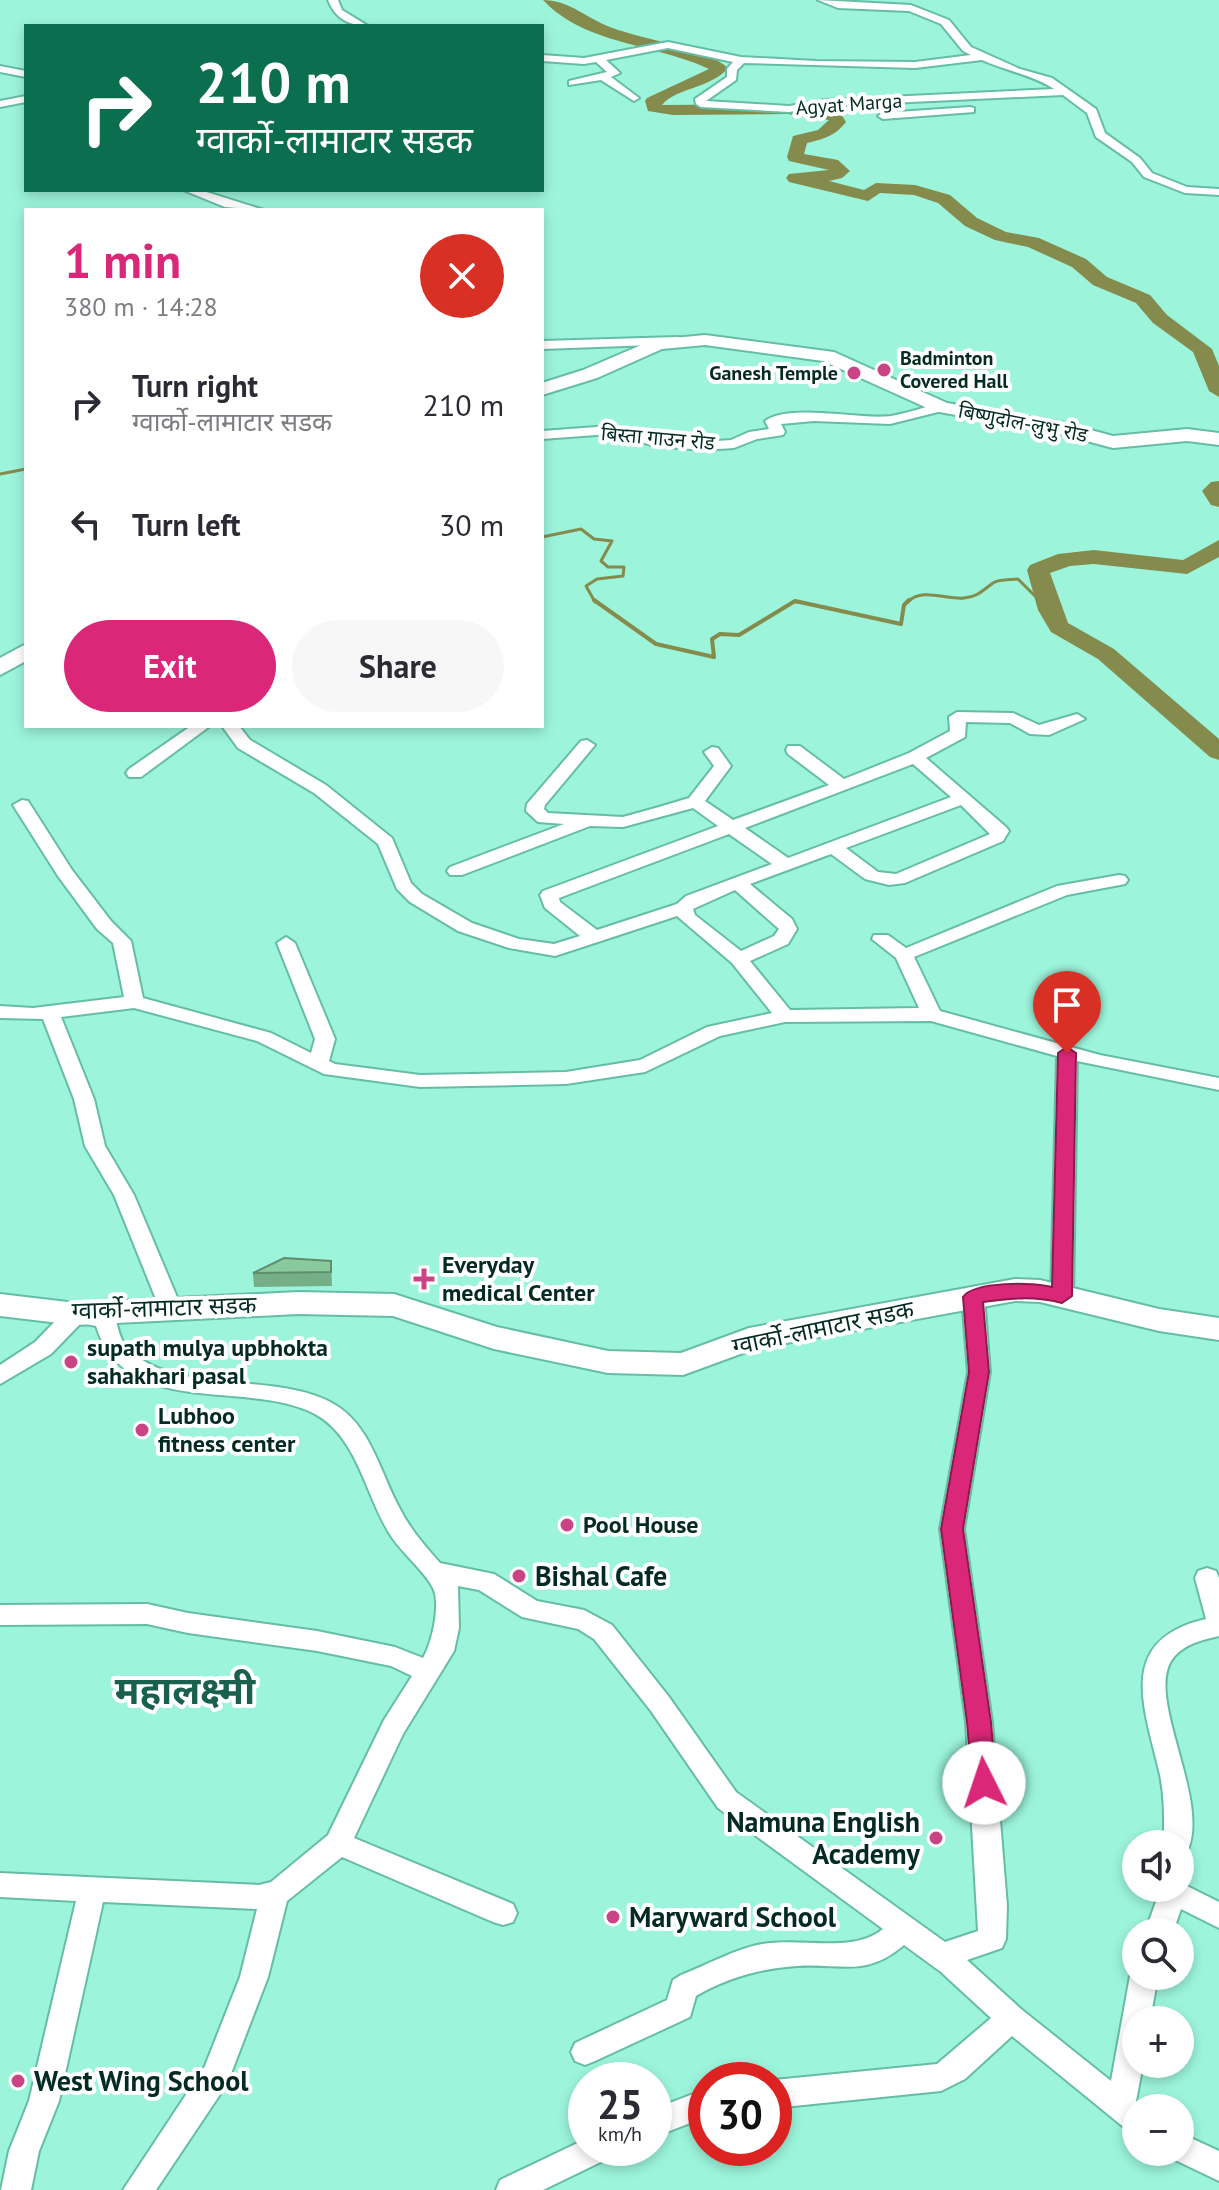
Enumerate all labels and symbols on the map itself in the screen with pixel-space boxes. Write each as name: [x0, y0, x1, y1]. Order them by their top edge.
street label: Agyat Marga: [795, 87, 903, 121]
place label: Badminton Covered Hall: [900, 345, 1008, 394]
place label: Ganesh Temple: [709, 360, 838, 386]
marker: Badminton Covered Hall: [875, 361, 893, 379]
marker: Ganesh Temple: [845, 364, 863, 382]
street label: बिष्णुदोल-लुभु रोड: [956, 398, 1090, 448]
street label: बिस्ता गाउन रोड: [600, 420, 716, 456]
pin: [1033, 971, 1101, 1053]
place label: Everyday medical Center: [442, 1249, 595, 1308]
marker: Everyday medical Center: [413, 1268, 435, 1290]
street label: ग्वार्को-लामाटार सडक: [71, 1289, 257, 1326]
street label: ग्वार्को-लामाटार सडक: [729, 1293, 917, 1362]
place label: supath mulya upbhokta sahakhari pasal: [87, 1332, 328, 1391]
marker: supath mulya upbhokta sahakhari pasal: [62, 1353, 80, 1371]
place label: Lubhoo fitness center: [158, 1400, 296, 1459]
marker: Lubhoo fitness center: [133, 1421, 151, 1439]
place label: Pool House: [583, 1509, 699, 1540]
marker: Pool House: [558, 1516, 576, 1534]
place label: Bishal Cafe: [535, 1557, 667, 1594]
marker: Bishal Cafe: [510, 1567, 528, 1585]
district label: महालक्ष्मी: [115, 1665, 256, 1714]
position arrow: [942, 1741, 1026, 1825]
place label: Namuna English Academy: [726, 1803, 921, 1872]
marker: Namuna English Academy: [927, 1829, 945, 1847]
place label: Maryward School: [629, 1898, 837, 1935]
marker: Maryward School: [604, 1908, 622, 1926]
place label: West Wing School: [34, 2062, 249, 2099]
speed limit sign: 30: [688, 2062, 792, 2166]
marker: West Wing School: [9, 2072, 27, 2090]

